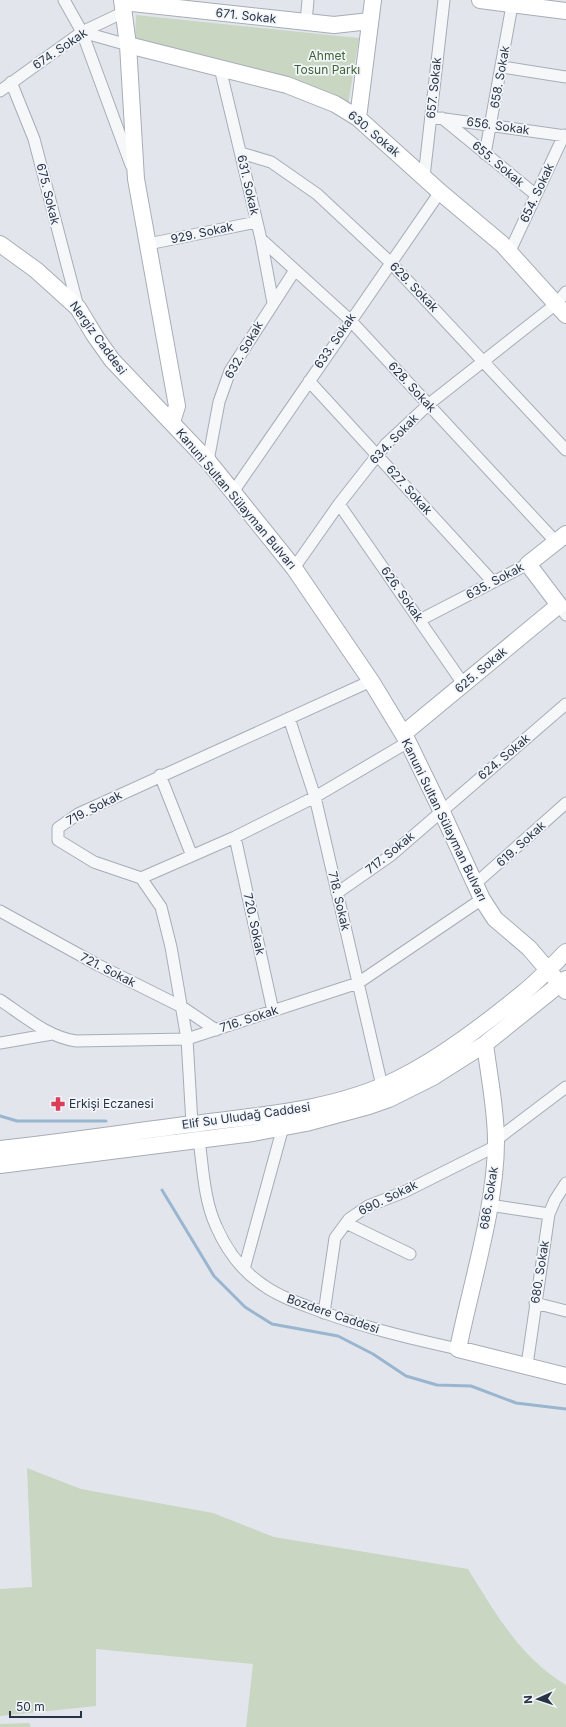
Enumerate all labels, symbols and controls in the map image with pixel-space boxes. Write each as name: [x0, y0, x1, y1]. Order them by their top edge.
street label: 671. Sokak: [215, 5, 277, 26]
street label: 674. Sokak: [30, 25, 90, 72]
street label: 658. Sokak: [487, 44, 512, 109]
park label: Ahmet Tosun Parkı: [294, 48, 360, 77]
street label: 657. Sokak: [423, 56, 444, 119]
street label: 630. Sokak: [345, 107, 404, 160]
street label: 656. Sokak: [466, 114, 531, 137]
street label: 655. Sokak: [469, 138, 528, 190]
street label: 631. Sokak: [234, 153, 263, 217]
street label: 654. Sokak: [516, 160, 557, 225]
street label: 675. Sokak: [34, 162, 63, 227]
street label: 929. Sokak: [169, 218, 235, 246]
street label: 629. Sokak: [387, 259, 442, 315]
street label: Nergiz Caddesi: [67, 298, 130, 377]
street label: 633. Sokak: [311, 310, 359, 371]
street label: 632. Sokak: [221, 318, 266, 381]
street label: 628. Sokak: [385, 358, 440, 415]
street label: 634. Sokak: [366, 410, 421, 467]
street label: Kanuni Sultan Sülayman Bulvarı: [173, 425, 300, 572]
street label: 627. Sokak: [383, 462, 436, 518]
street label: 635. Sokak: [463, 559, 527, 602]
street label: 626. Sokak: [378, 563, 427, 624]
street label: 625. Sokak: [452, 643, 510, 696]
street label: 624. Sokak: [475, 730, 533, 783]
street label: Kanuni Sultan Sülayman Bulvarı: [398, 736, 490, 904]
street label: 719. Sokak: [63, 787, 124, 828]
street label: 619. Sokak: [493, 817, 549, 870]
street label: 717. Sokak: [362, 828, 417, 877]
street label: 718. Sokak: [325, 870, 354, 932]
street label: 720. Sokak: [241, 892, 268, 957]
street label: 721. Sokak: [78, 949, 139, 990]
street label: 716. Sokak: [218, 1002, 280, 1035]
pharmacy icon: Erkişi Eczanesi: [50, 1096, 66, 1112]
place label: Erkişi Eczanesi: [69, 1096, 154, 1111]
street label: Elif Su Uludağ Caddesi: [181, 1099, 311, 1132]
street label: 686. Sokak: [476, 1165, 501, 1230]
street label: 690. Sokak: [356, 1177, 420, 1218]
street label: 680. Sokak: [527, 1239, 552, 1305]
street label: Bozdere Caddesi: [285, 1291, 381, 1336]
north arrow: [518, 1679, 558, 1719]
scale bar: [10, 1693, 81, 1719]
text: N: [521, 1695, 535, 1704]
text: 50 m: [16, 1699, 45, 1714]

